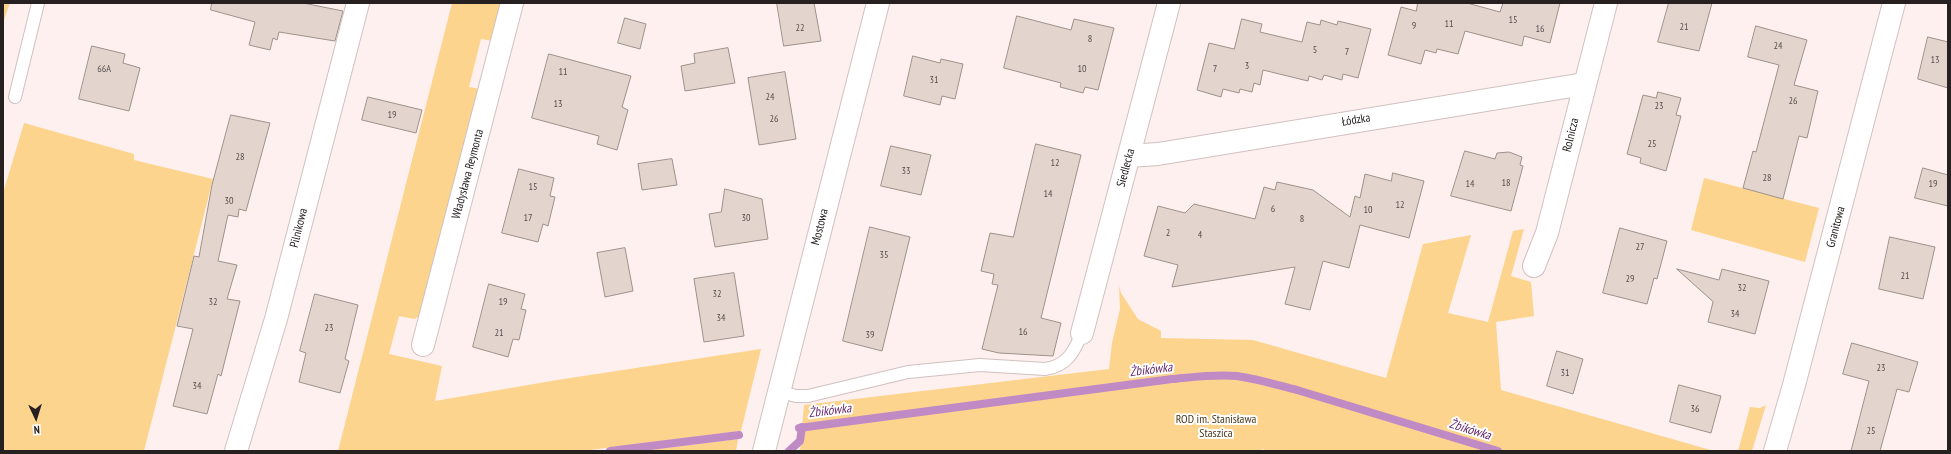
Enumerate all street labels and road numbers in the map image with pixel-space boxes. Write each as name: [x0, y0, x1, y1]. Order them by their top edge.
street label: Łódzka: [1341, 111, 1371, 129]
street label: Rolnicza: [1560, 117, 1582, 153]
street label: Władysława Reymonta: [449, 128, 487, 220]
street label: Siedlecka: [1114, 147, 1138, 189]
street label: Granitowa: [1824, 205, 1848, 249]
street label: Pilnikowa: [287, 207, 311, 249]
street label: Mostowa: [809, 207, 831, 247]

